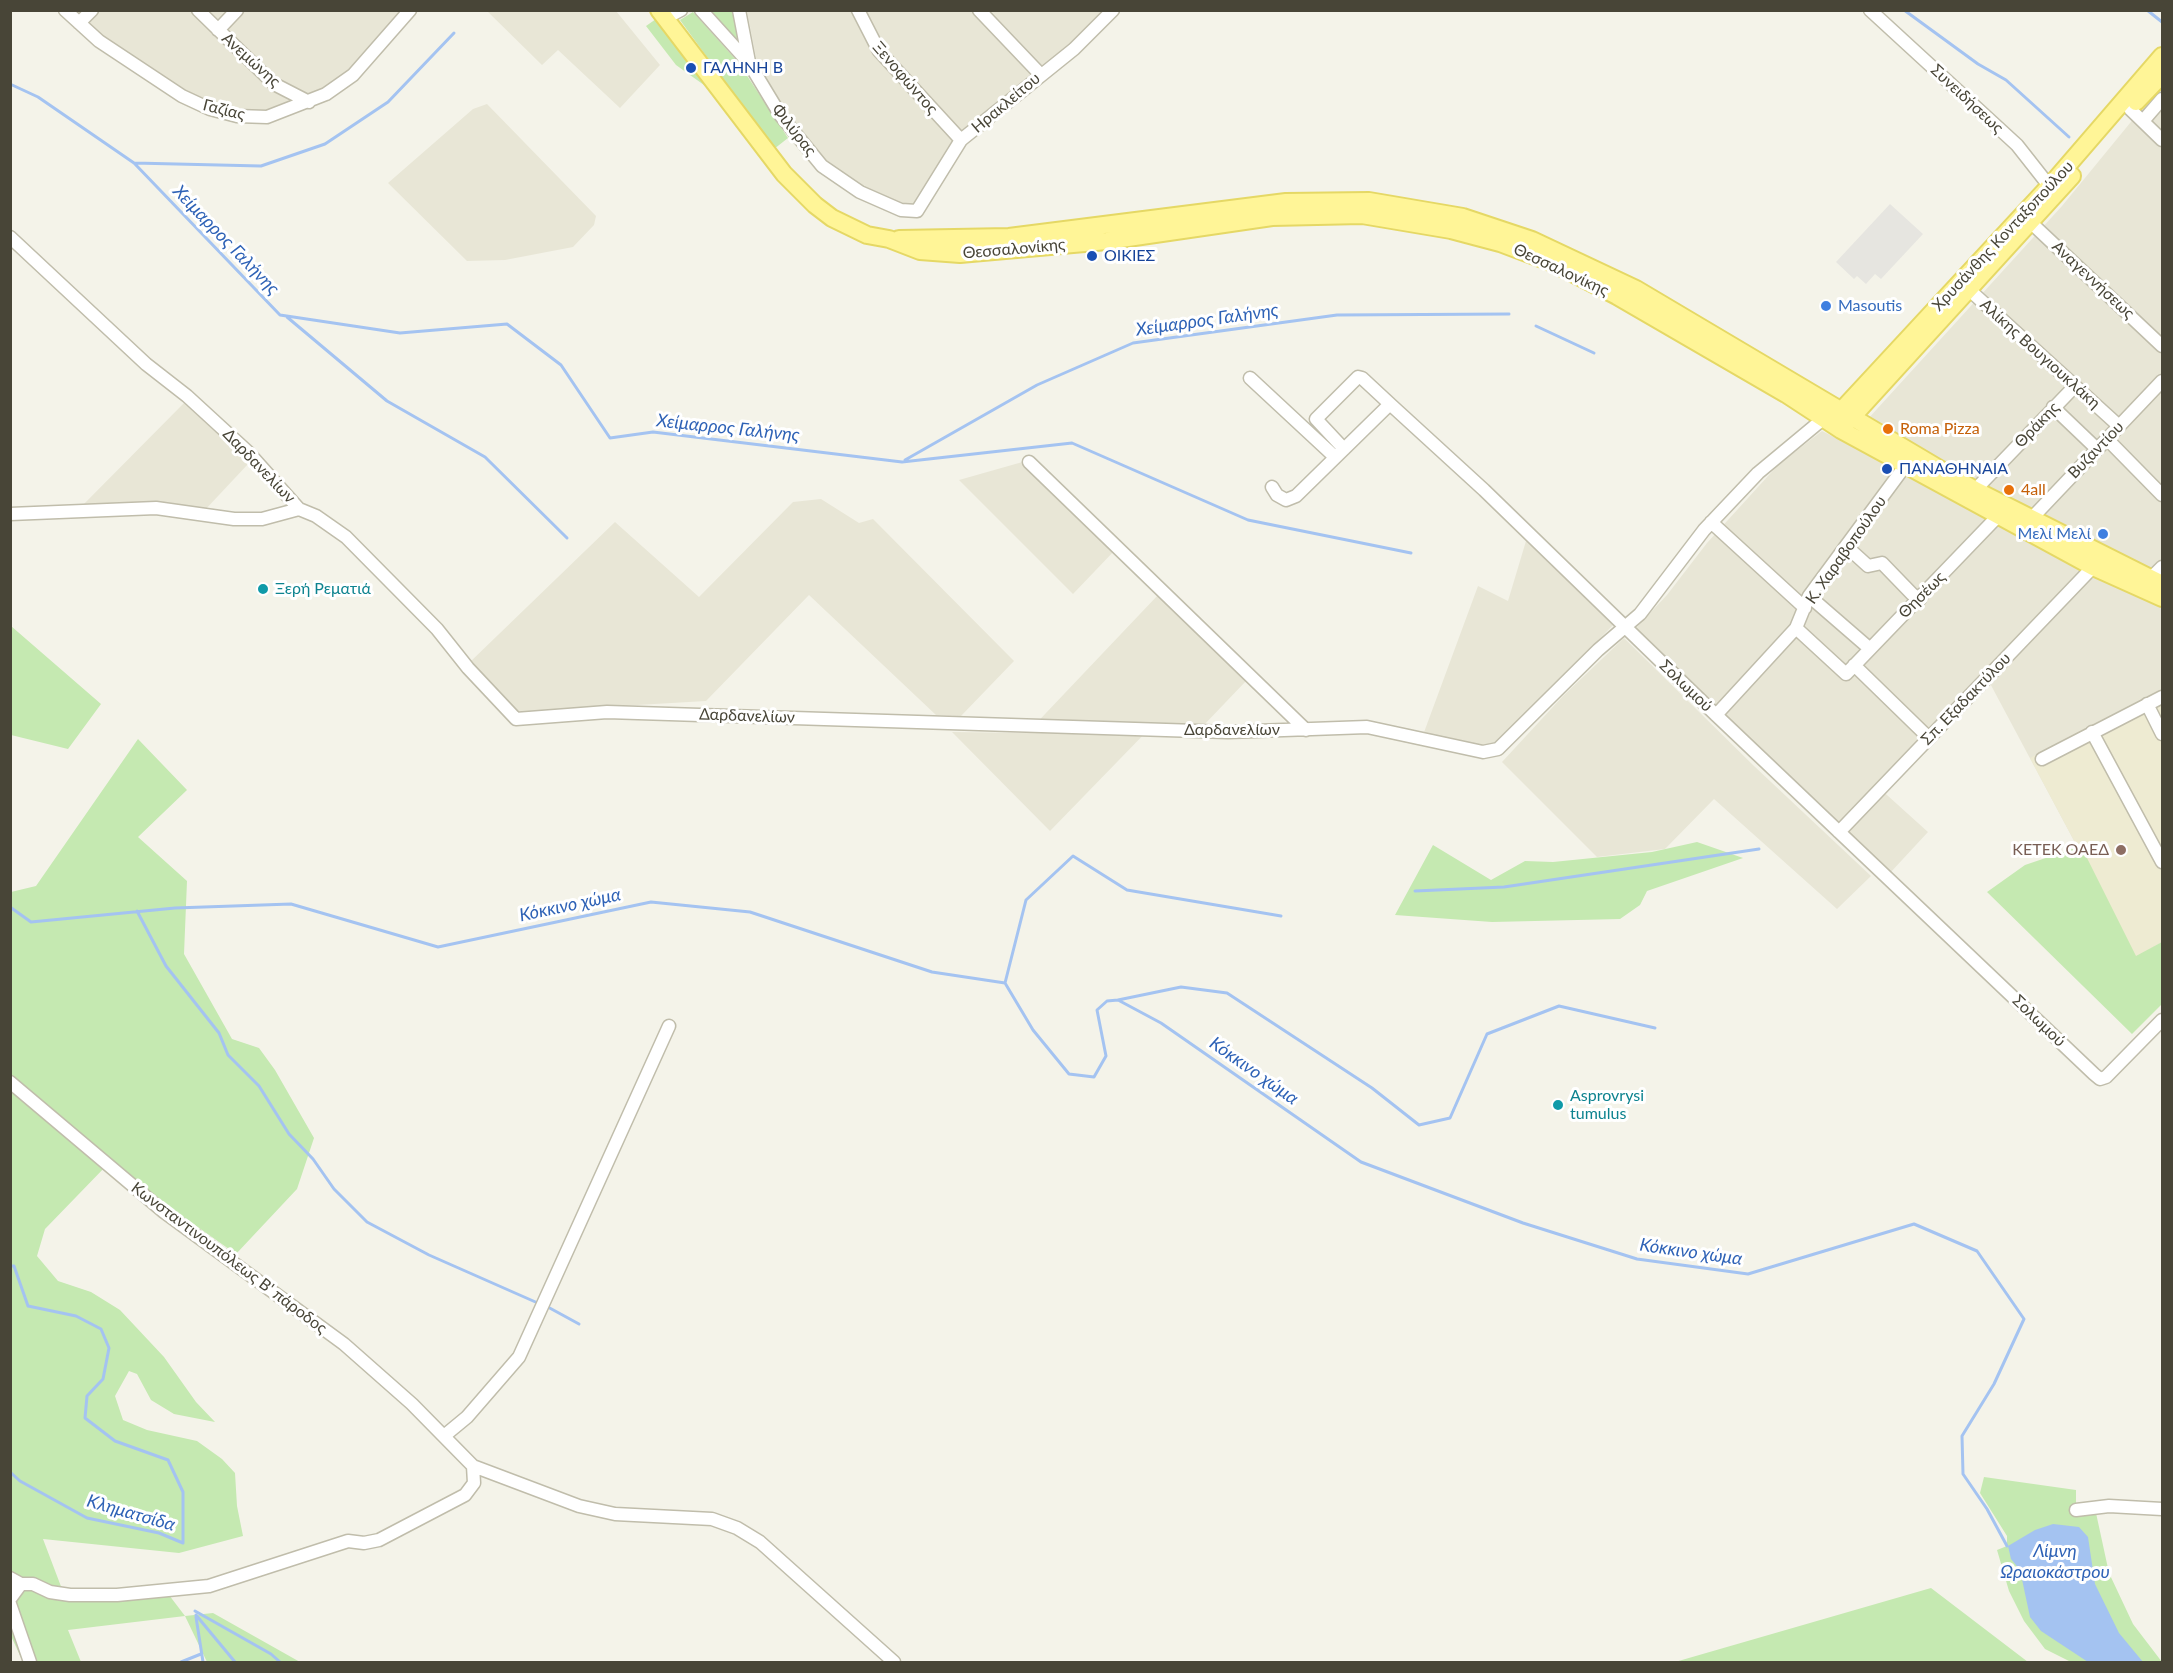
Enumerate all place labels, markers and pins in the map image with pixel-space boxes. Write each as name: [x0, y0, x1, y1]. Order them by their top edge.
place label: ΓΑΛΗΝΗ Β: [703, 58, 783, 78]
marker: ΓΑΛΗΝΗ Β: [684, 61, 698, 75]
place label: ΟΙΚΙΕΣ: [1104, 246, 1155, 266]
marker: ΟΙΚΙΕΣ: [1085, 249, 1099, 263]
place label: Masoutis: [1838, 296, 1902, 316]
marker: Masoutis: [1819, 299, 1833, 313]
place label: Roma Pizza: [1900, 419, 1980, 439]
marker: Roma Pizza: [1881, 422, 1895, 436]
place label: ΠΑΝΑΘΗΝΑΙΑ: [1899, 459, 2008, 479]
marker: ΠΑΝΑΘΗΝΑΙΑ: [1880, 462, 1894, 476]
place label: 4all: [2021, 480, 2046, 500]
marker: 4all: [2002, 483, 2016, 497]
place label: Μελί Μελί: [2018, 524, 2091, 544]
marker: Μελί Μελί: [2096, 527, 2110, 541]
place label: Ξερή Ρεματιά: [275, 579, 371, 599]
marker: Ξερή Ρεματιά: [256, 582, 270, 596]
place label: ΚΕΤΕΚ ΟΑΕΔ: [2012, 840, 2109, 860]
marker: ΚΕΤΕΚ ΟΑΕΔ: [2114, 843, 2128, 857]
place label: Asprovrysi tumulus: [1570, 1086, 1644, 1124]
marker: Asprovrysi tumulus: [1551, 1098, 1565, 1112]

